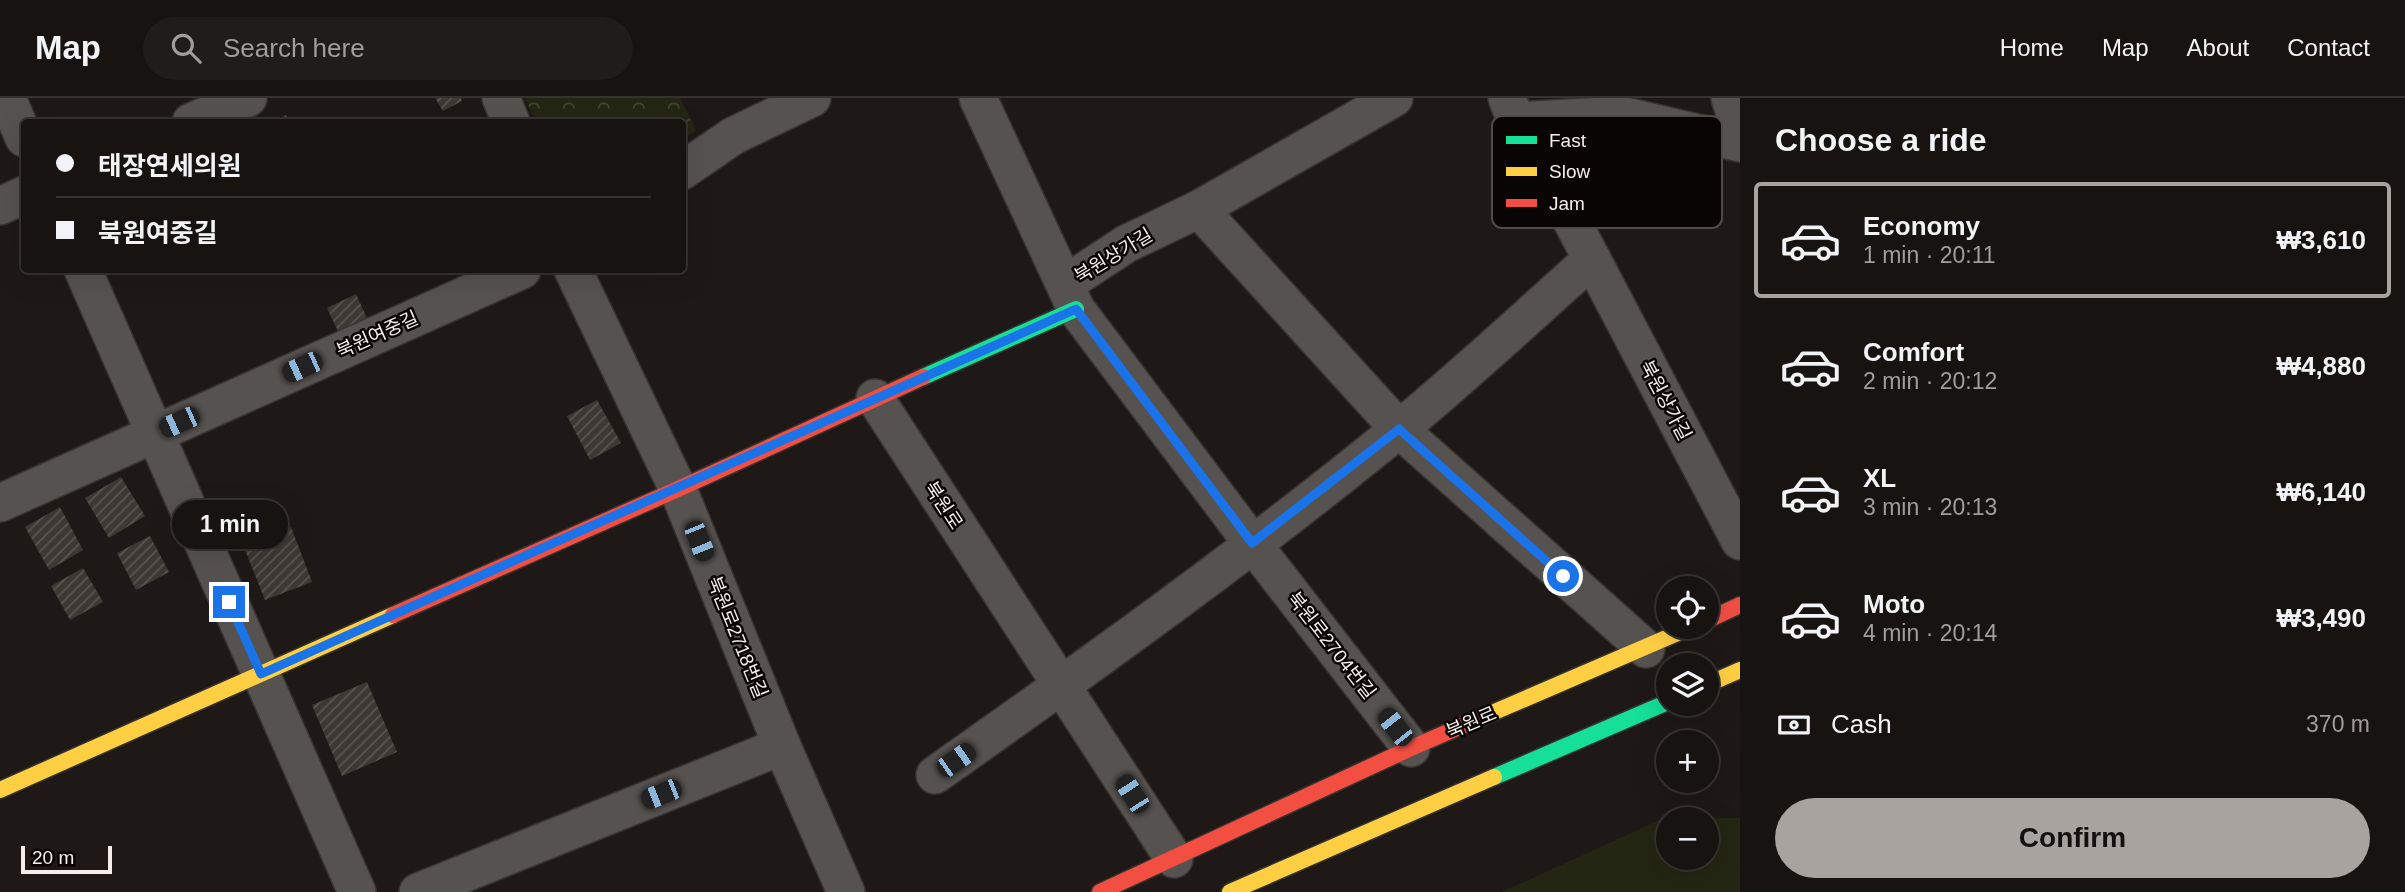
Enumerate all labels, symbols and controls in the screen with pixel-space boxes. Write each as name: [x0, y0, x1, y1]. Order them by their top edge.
search box: [143, 17, 633, 80]
text: Map: [35, 29, 101, 66]
icon: search: [167, 29, 205, 67]
text: Search here: [223, 33, 365, 63]
text: Home: [2000, 34, 2064, 61]
text: Map: [2102, 34, 2149, 61]
text: About: [2187, 34, 2249, 61]
text: Contact: [2287, 34, 2370, 61]
legend: [1492, 116, 1722, 228]
text: Choose a ride: [1775, 122, 1987, 158]
text: Fast: [1549, 130, 1587, 151]
text: 태장연세의원: [98, 151, 242, 181]
text: Slow: [1549, 161, 1590, 182]
text: Jam: [1549, 193, 1585, 214]
icon: car: [1779, 209, 1842, 272]
text: Economy: [1863, 211, 1980, 241]
text: 북원여중길: [98, 218, 218, 248]
street label: 북원상가길: [1070, 224, 1156, 287]
text: ₩3,610: [2276, 225, 2366, 255]
text: 1 min · 20:11: [1863, 242, 1996, 268]
street label: 북원여중길: [333, 307, 421, 362]
icon: car: [1779, 335, 1842, 398]
text: Comfort: [1863, 337, 1964, 367]
car: [279, 349, 326, 385]
text: ₩4,880: [2276, 351, 2366, 381]
street label: 북원상가길: [1636, 357, 1695, 444]
text: 2 min · 20:12: [1863, 368, 1997, 394]
car: [156, 404, 203, 440]
icon: car: [1779, 461, 1842, 524]
text: XL: [1863, 463, 1896, 493]
text: ₩6,140: [2276, 477, 2366, 507]
street label: 북원로: [920, 478, 967, 533]
text: 3 min · 20:13: [1863, 494, 1997, 520]
callout: 1 min: [171, 500, 287, 550]
text: 1 min: [200, 511, 260, 537]
car: [682, 518, 717, 564]
route start: [1547, 560, 1579, 592]
street label: 북원로2718번길: [704, 573, 772, 701]
map controls: [1656, 576, 1719, 870]
button: locate: [1656, 576, 1719, 639]
route end: [213, 586, 245, 618]
icon: car: [1779, 587, 1842, 650]
street label: 북원로2704번길: [1283, 588, 1380, 703]
text: Moto: [1863, 589, 1925, 619]
text: ₩3,490: [2276, 603, 2366, 633]
text: 4 min · 20:14: [1863, 620, 1997, 646]
button: layers: [1656, 653, 1719, 716]
street label: 북원로: [1443, 703, 1499, 742]
car: [1374, 704, 1417, 750]
icon: cash: [1775, 706, 1813, 744]
text: Cash: [1831, 709, 1892, 739]
text: 370 m: [2306, 711, 2370, 737]
button: +: [1656, 730, 1719, 793]
car: [933, 739, 980, 781]
car: [1112, 771, 1153, 817]
car: [638, 776, 685, 812]
button: Confirm: [1775, 798, 2370, 878]
button: −: [1656, 807, 1719, 870]
scale bar: [21, 843, 112, 875]
text: 20 m: [32, 847, 74, 868]

